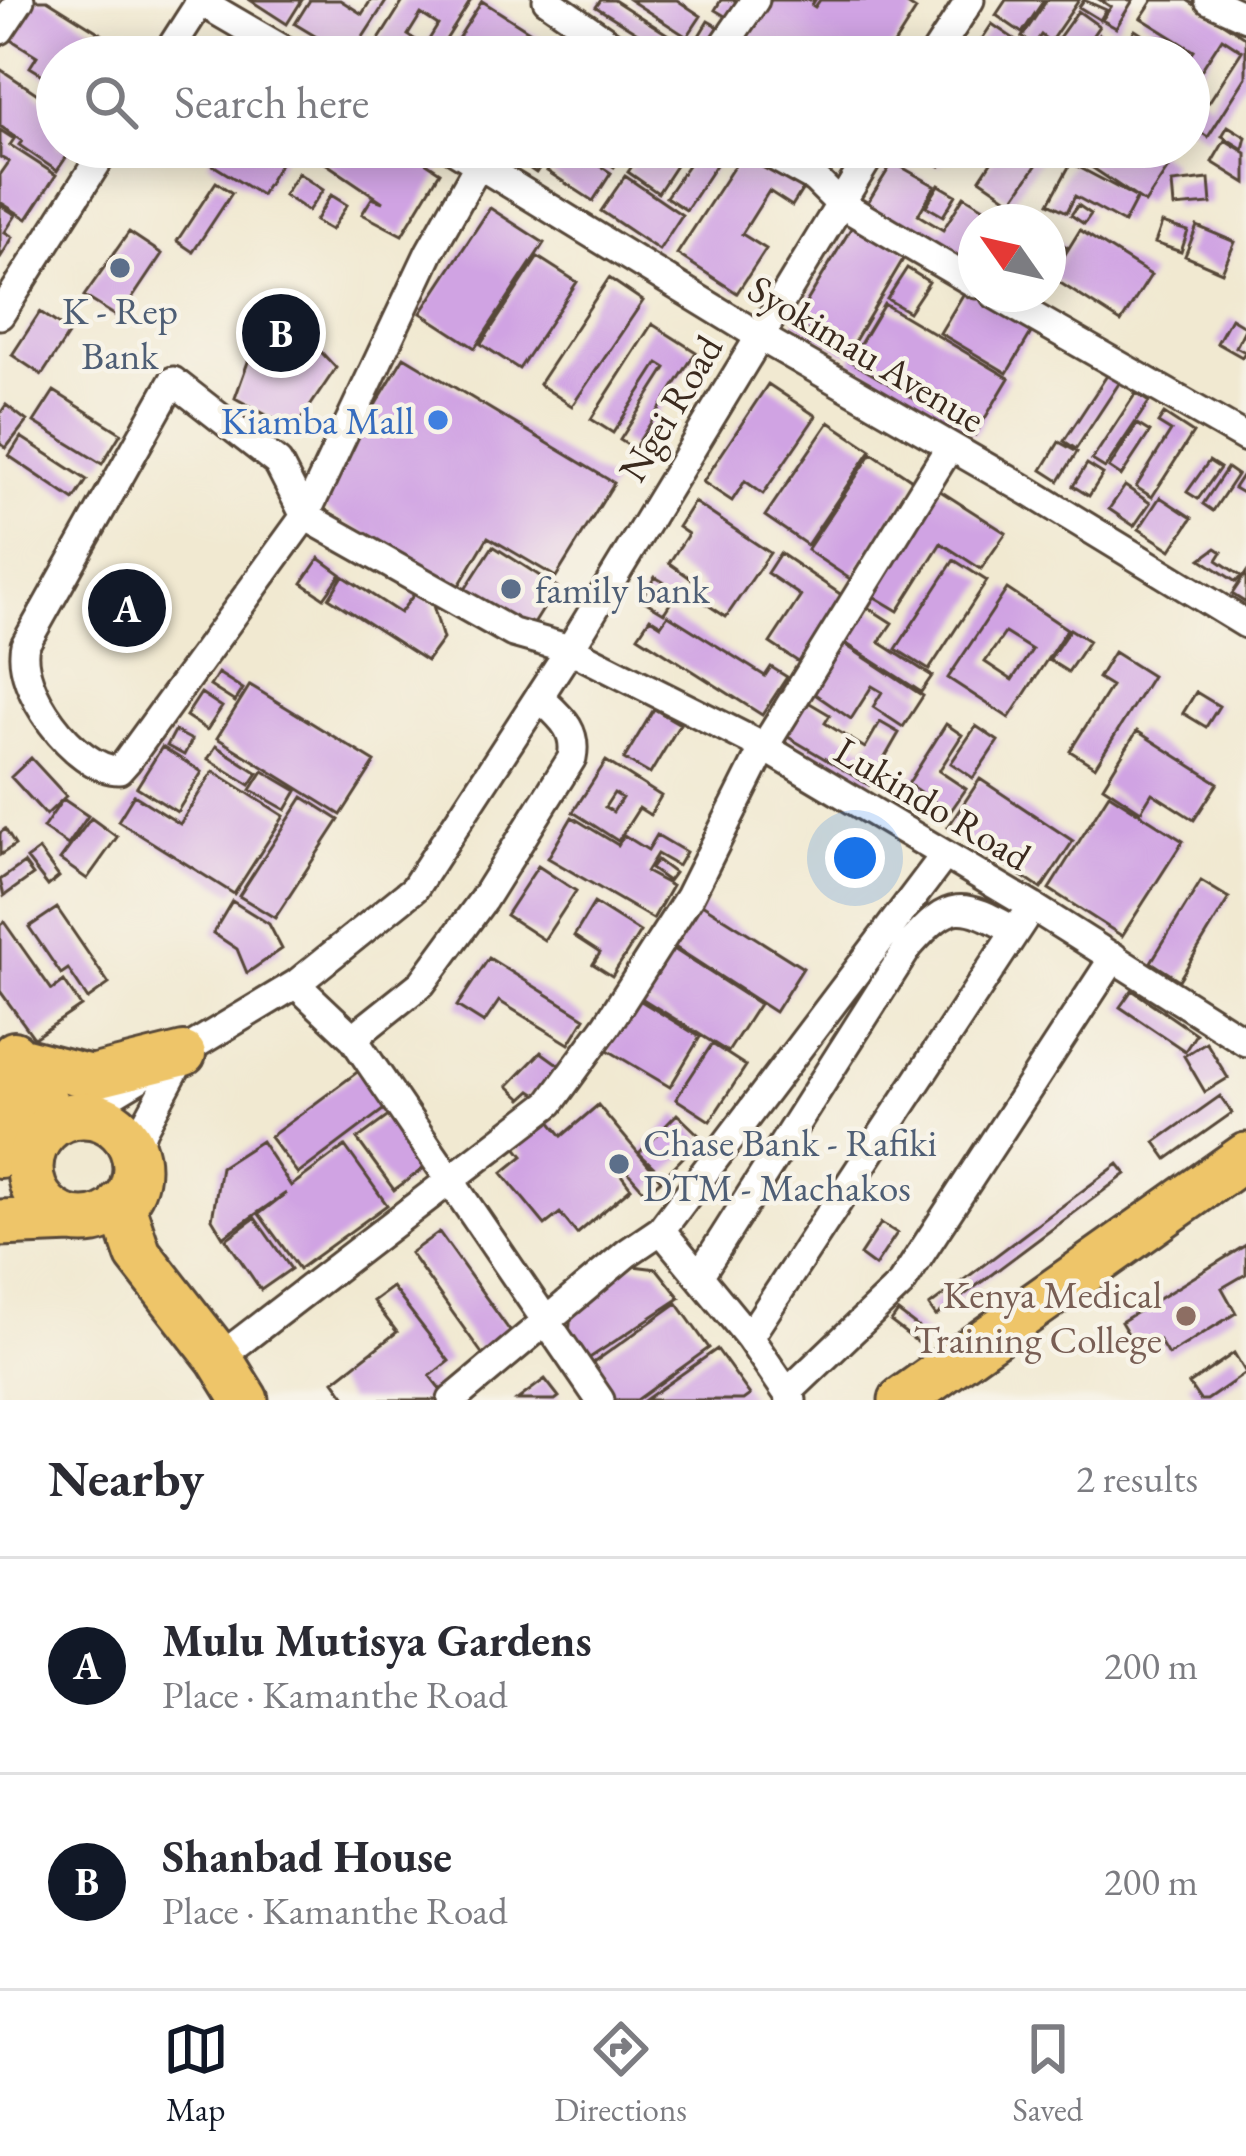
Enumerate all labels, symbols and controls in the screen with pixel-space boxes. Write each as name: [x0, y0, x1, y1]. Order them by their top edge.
search box: [36, 36, 1210, 168]
icon: search: [78, 69, 144, 135]
text: Search here: [174, 73, 369, 131]
north arrow: [958, 204, 1066, 312]
marker: K - Rep Bank: [107, 255, 133, 281]
street label: Syokimau Avenue: [739, 263, 994, 444]
place label: K - Rep Bank: [62, 285, 178, 381]
pin: B: [242, 288, 320, 378]
street label: Ngei Road: [607, 325, 734, 491]
place label: Kiamba Mall: [221, 395, 414, 446]
marker: Kiamba Mall: [425, 407, 451, 433]
pin: A: [88, 563, 166, 653]
place label: family bank: [535, 564, 711, 615]
marker: family bank: [498, 576, 524, 602]
street label: Lukindo Road: [825, 725, 1040, 882]
your location: [825, 828, 885, 888]
place label: Chase Bank - Rafiki DTM - Machakos: [643, 1117, 937, 1213]
marker: Chase Bank - Rafiki DTM - Machakos: [606, 1151, 632, 1177]
place label: Kenya Medical Training College: [914, 1269, 1162, 1365]
marker: Kenya Medical Training College: [1173, 1303, 1199, 1329]
text: Nearby: [48, 1445, 204, 1511]
text: 2 results: [1076, 1453, 1198, 1504]
text: Mulu Mutisya Gardens: [162, 1611, 592, 1669]
text: A: [73, 1640, 101, 1691]
text: 200 m: [1104, 1640, 1198, 1691]
text: Place · Kamanthe Road: [162, 1669, 508, 1720]
text: Shanbad House: [162, 1827, 452, 1885]
text: B: [75, 1856, 99, 1907]
text: 200 m: [1104, 1856, 1198, 1907]
text: Place · Kamanthe Road: [162, 1885, 508, 1936]
tab: Map: [163, 2016, 229, 2131]
tab: Directions: [554, 2016, 687, 2131]
tab: Saved: [1013, 2016, 1083, 2131]

